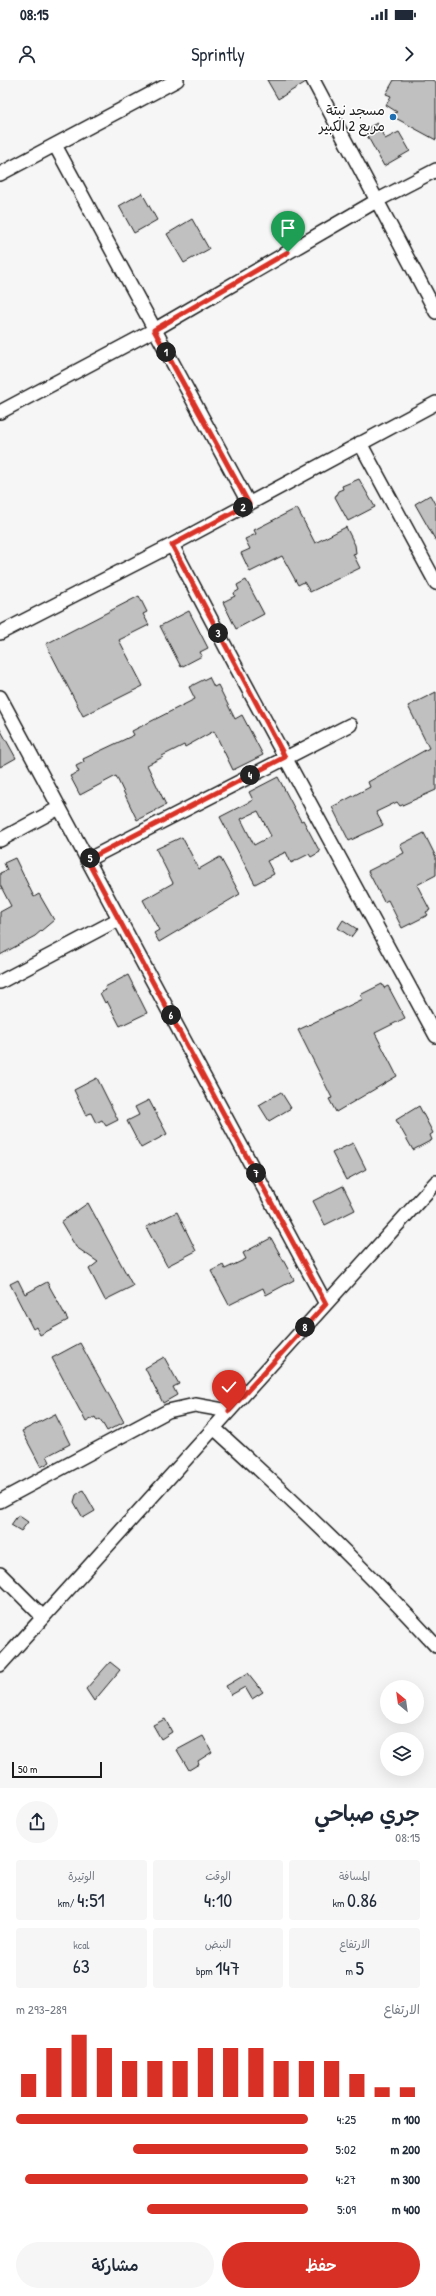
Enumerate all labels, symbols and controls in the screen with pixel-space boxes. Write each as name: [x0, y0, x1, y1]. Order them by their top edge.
text: 08:15: [20, 4, 49, 25]
text: Sprintly: [191, 42, 245, 67]
icon: person: [16, 43, 38, 65]
icon: forward: [398, 43, 420, 65]
place label: مسجد نبتة مربع 2 الكبير: [318, 100, 385, 137]
marker: مسجد نبتة مربع 2 الكبير: [388, 112, 398, 122]
pin: [271, 211, 305, 252]
icon: arrive: [277, 217, 299, 239]
pin: 1: [156, 342, 176, 362]
text: 1: [164, 345, 168, 359]
pin: 2: [233, 497, 253, 517]
text: 2: [240, 500, 246, 514]
pin: 3: [208, 623, 228, 643]
text: 3: [216, 626, 220, 640]
pin: 4: [240, 765, 260, 785]
text: 4: [248, 768, 252, 782]
pin: 5: [80, 848, 100, 868]
text: 5: [88, 851, 92, 865]
pin: 6: [161, 1005, 181, 1025]
text: 6: [169, 1008, 173, 1022]
pin: 7: [246, 1163, 266, 1183]
text: 7: [253, 1166, 259, 1180]
pin: 8: [295, 1317, 315, 1337]
text: 8: [303, 1320, 307, 1334]
pin: [212, 1370, 246, 1411]
icon: check: [218, 1376, 240, 1398]
north arrow: [380, 1680, 424, 1724]
map controls: [380, 1680, 424, 1776]
button: layers: [380, 1732, 424, 1776]
scale bar: [12, 1760, 102, 1779]
text: 50 m: [18, 1762, 38, 1776]
text: جري صباحي: [314, 1798, 420, 1828]
button: share: [16, 1801, 58, 1843]
text: 08:15: [395, 1828, 420, 1846]
text: الوتيرة: [68, 1869, 95, 1883]
text: الوقت: [205, 1869, 231, 1883]
text: المسافة: [339, 1869, 370, 1883]
text: 4:51: [77, 1886, 105, 1913]
text: 4:10: [204, 1886, 232, 1913]
text: 0.86: [347, 1886, 377, 1913]
text: /km: [58, 1896, 77, 1910]
text: km: [332, 1896, 347, 1910]
text: النبض: [205, 1937, 231, 1951]
text: الارتفاع: [339, 1937, 370, 1951]
text: kcal: [73, 1938, 89, 1952]
text: 63: [73, 1952, 90, 1979]
text: 147: [215, 1954, 240, 1981]
text: 5: [355, 1954, 364, 1981]
text: bpm: [196, 1964, 215, 1978]
text: m: [345, 1964, 355, 1978]
text: 289–293 m: [16, 2000, 66, 2018]
text: الارتفاع: [384, 2000, 420, 2018]
text: 4:25: [337, 2110, 356, 2128]
text: 100 m: [392, 2110, 420, 2128]
text: 5:02: [336, 2140, 356, 2158]
text: 200 m: [390, 2140, 420, 2158]
text: 4:27: [336, 2170, 356, 2188]
text: 300 m: [391, 2170, 420, 2188]
text: 5:09: [337, 2200, 356, 2218]
text: 400 m: [392, 2200, 420, 2218]
button: مشاركة: [16, 2242, 214, 2288]
button: حفظ: [222, 2242, 420, 2288]

